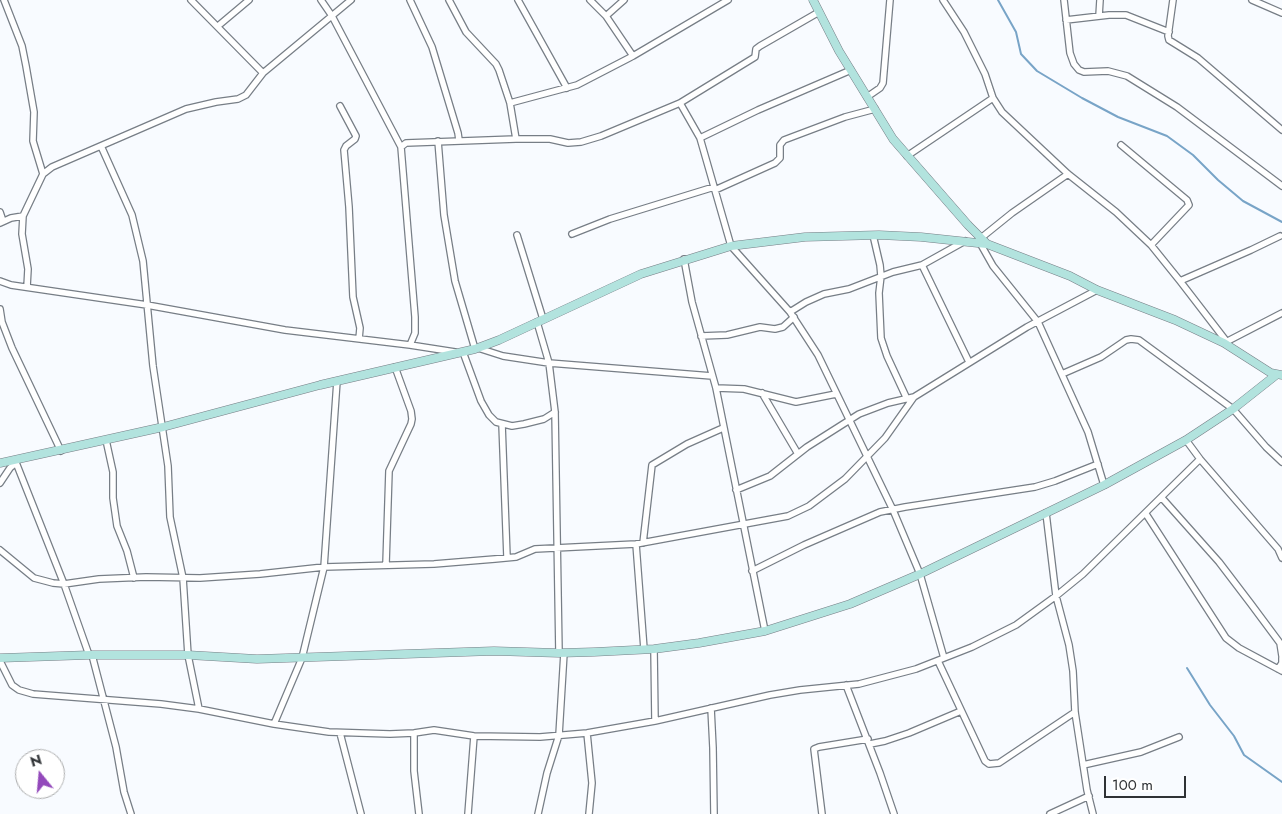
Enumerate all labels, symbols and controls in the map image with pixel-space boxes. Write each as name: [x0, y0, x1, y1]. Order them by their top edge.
north arrow: [15, 749, 65, 799]
text: N: [28, 749, 44, 772]
scale bar: [1107, 766, 1190, 798]
text: 100 m: [1112, 774, 1153, 796]

